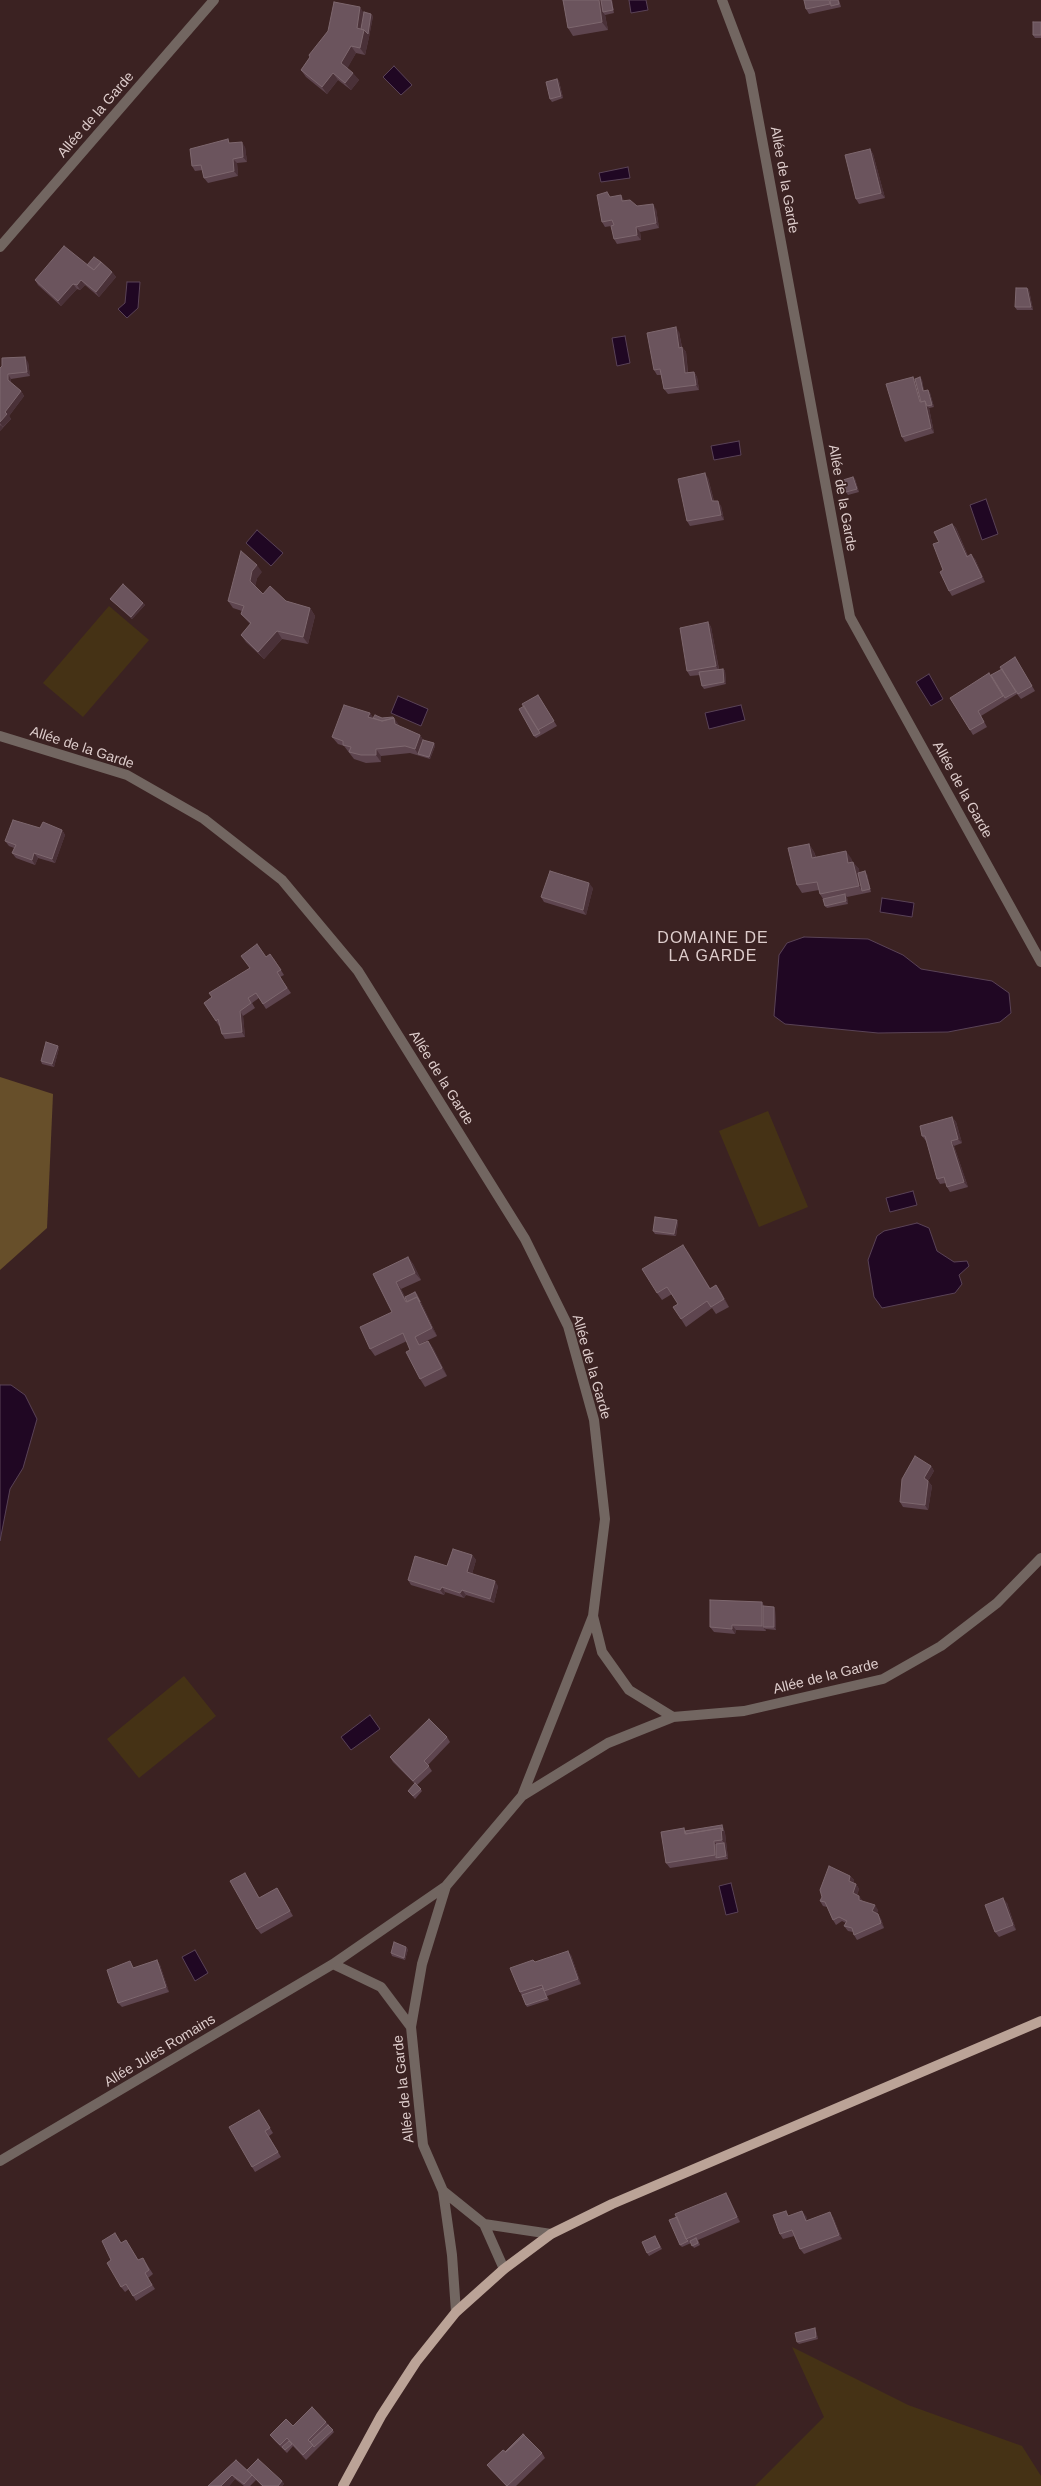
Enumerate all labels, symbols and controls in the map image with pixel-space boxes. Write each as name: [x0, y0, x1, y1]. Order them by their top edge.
street label: Allée de la Garde: [54, 69, 138, 161]
street label: Allée de la Garde: [766, 125, 802, 235]
street label: Allée de la Garde: [824, 443, 860, 553]
street label: Allée de la Garde: [28, 723, 136, 773]
street label: Allée de la Garde: [928, 739, 996, 841]
district label: DOMAINE DE LA GARDE: [657, 929, 769, 967]
street label: Allée de la Garde: [405, 1028, 477, 1128]
street label: Allée de la Garde: [568, 1313, 614, 1421]
street label: Allée de la Garde: [771, 1656, 881, 1698]
street label: Allée Jules Romains: [101, 2011, 219, 2091]
street label: Allée de la Garde: [390, 2034, 418, 2144]

